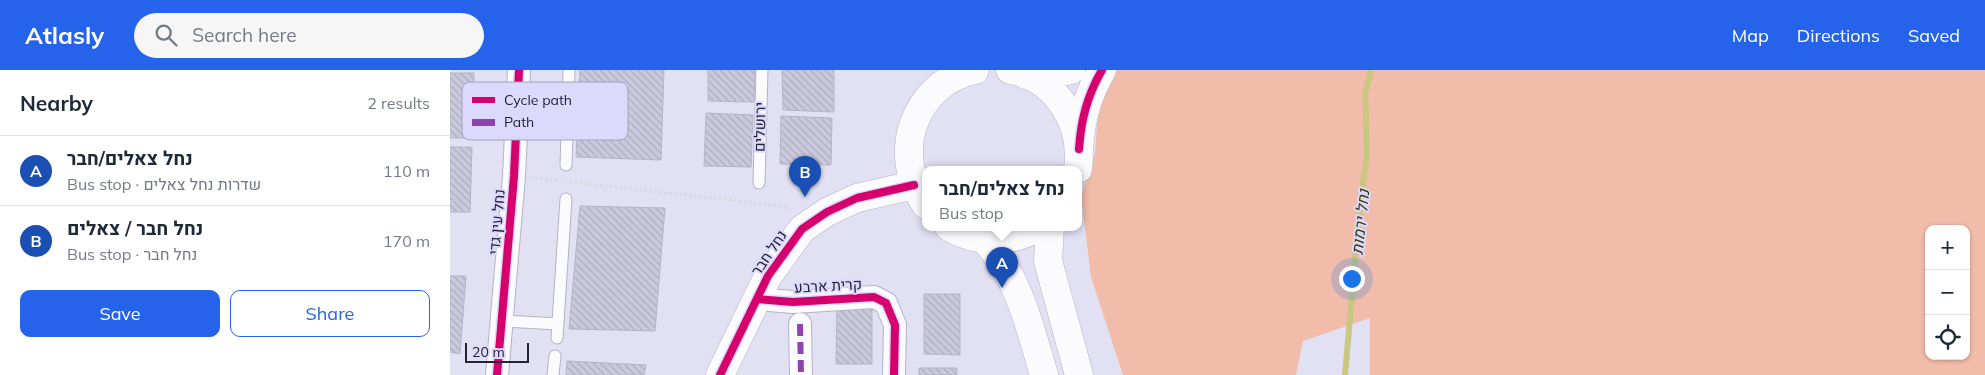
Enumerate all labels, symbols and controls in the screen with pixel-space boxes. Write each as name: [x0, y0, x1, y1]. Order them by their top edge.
search box: [134, 13, 484, 58]
text: Atlasly: [25, 20, 104, 50]
icon: search: [152, 21, 180, 49]
text: Search here: [192, 23, 297, 47]
text: Map: [1732, 24, 1769, 47]
text: Directions: [1797, 24, 1880, 47]
text: Saved: [1908, 24, 1960, 47]
legend: [462, 82, 628, 140]
text: Nearby: [20, 90, 93, 116]
text: Cycle path: [504, 91, 572, 109]
text: 2 results: [367, 93, 430, 113]
street label: ירושלים: [750, 102, 769, 152]
text: Path: [504, 113, 534, 131]
text: נחל צאלים/חבר: [67, 146, 193, 170]
pin: B: [789, 156, 821, 197]
text: A: [30, 161, 42, 181]
text: 110 m: [383, 161, 430, 181]
popup: [922, 166, 1082, 231]
text: Bus stop · שדרות נחל צאלים: [67, 174, 261, 194]
text: נחל צאלים/חבר: [939, 176, 1065, 200]
water label: נחל ירמות: [1347, 187, 1373, 256]
street label: נחל עין גדי: [484, 188, 509, 256]
text: Bus stop: [939, 203, 1003, 223]
text: נחל חבר / צאלים: [67, 216, 203, 240]
map controls: [1925, 225, 1970, 360]
button: +: [1925, 225, 1970, 270]
street label: נחל חבר: [747, 226, 791, 279]
text: B: [30, 231, 42, 251]
text: 170 m: [383, 231, 430, 251]
text: Bus stop · נחל חבר: [67, 244, 197, 264]
pin: A: [986, 247, 1018, 288]
your location: [1339, 266, 1365, 292]
button: −: [1925, 270, 1970, 315]
street label: קרית ארבע: [793, 274, 862, 297]
button: Save: [20, 290, 220, 337]
button: Share: [230, 290, 430, 337]
button: locate: [1925, 315, 1970, 360]
scale bar: [465, 340, 529, 363]
text: 20 m: [472, 343, 505, 361]

